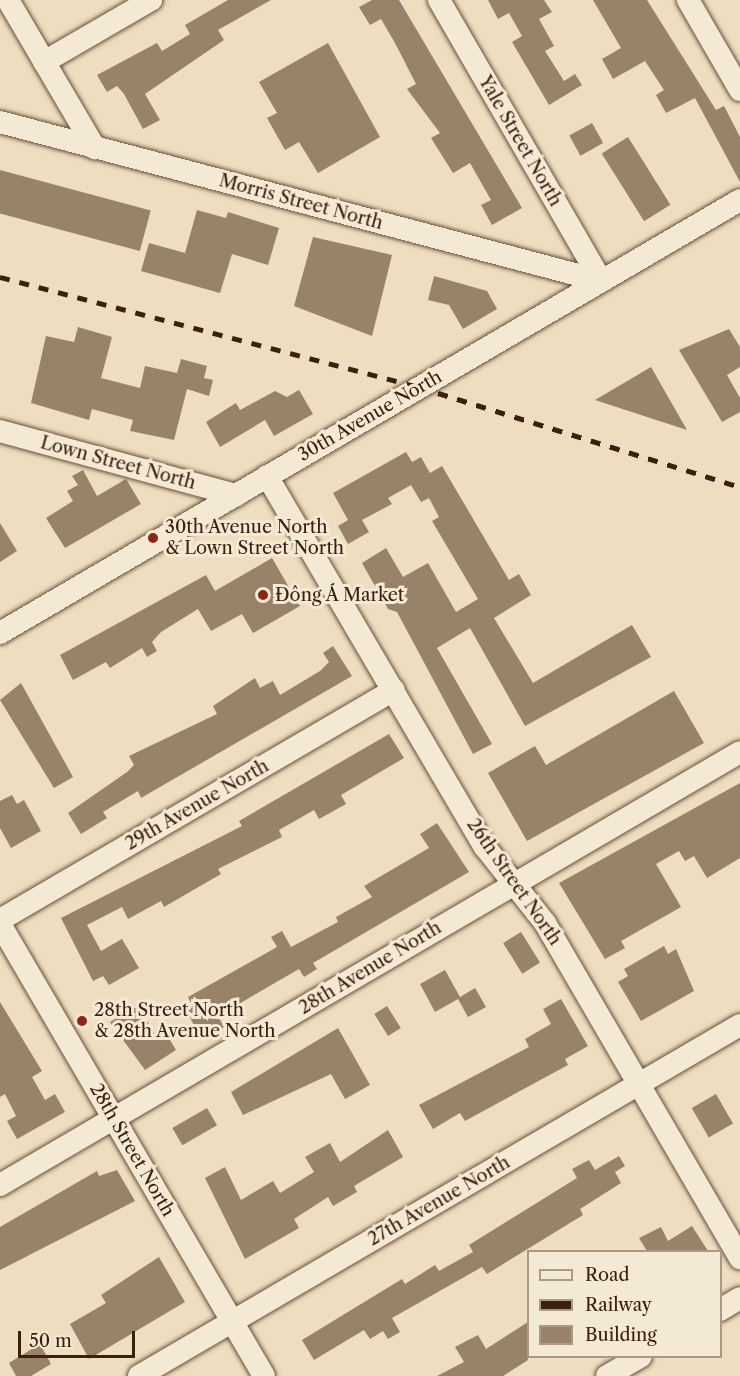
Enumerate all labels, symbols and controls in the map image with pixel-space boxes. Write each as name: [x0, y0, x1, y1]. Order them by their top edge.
street label: Yale Street North: [474, 72, 566, 210]
street label: Morris Street North: [217, 170, 385, 234]
street label: 30th Avenue North: [294, 366, 446, 466]
street label: Lown Street North: [38, 432, 198, 494]
place label: 30th Avenue North & Lown Street North: [165, 517, 344, 560]
marker: 30th Avenue North & Lown Street North: [146, 531, 160, 545]
place label: Đông Á Market: [275, 584, 406, 606]
marker: Đông Á Market: [256, 588, 270, 602]
street label: 29th Avenue North: [121, 755, 273, 855]
street label: 26th Street North: [462, 814, 566, 950]
street label: 28th Avenue North: [295, 917, 445, 1019]
place label: 28th Street North & 28th Avenue North: [94, 1000, 276, 1042]
marker: 28th Street North & 28th Avenue North: [75, 1014, 89, 1028]
street label: 28th Street North: [85, 1080, 179, 1220]
street label: 27th Avenue North: [364, 1151, 514, 1251]
legend: [527, 1250, 722, 1358]
text: Road: [585, 1264, 630, 1286]
text: Railway: [585, 1294, 652, 1316]
scale bar: [21, 1319, 138, 1357]
text: Building: [585, 1324, 657, 1346]
text: 50 m: [29, 1330, 72, 1352]

